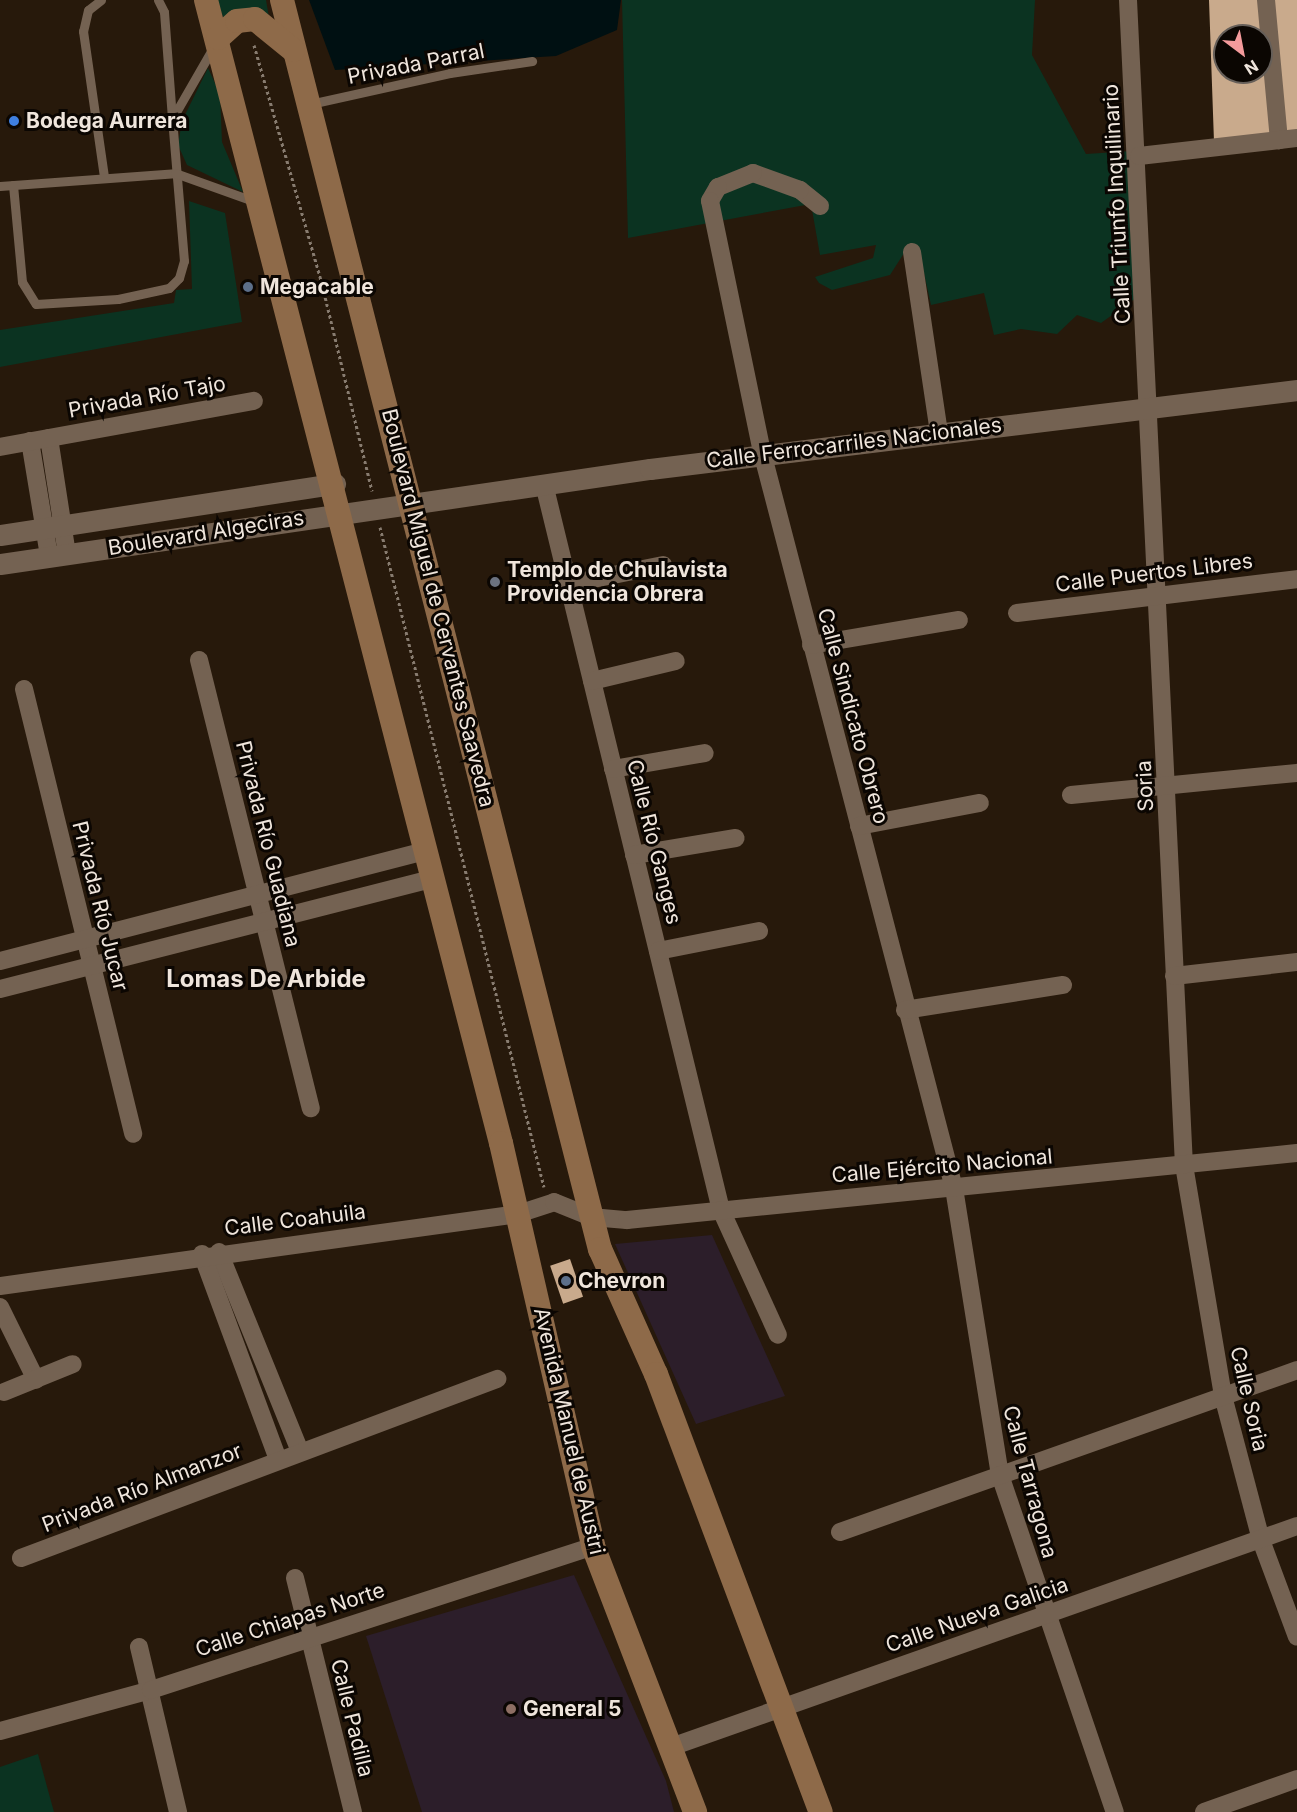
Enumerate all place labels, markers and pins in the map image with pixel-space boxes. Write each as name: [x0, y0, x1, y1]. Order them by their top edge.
place label: Bodega Aurrera: [26, 108, 187, 134]
marker: Bodega Aurrera: [7, 114, 21, 128]
place label: Megacable: [260, 274, 374, 300]
marker: Megacable: [241, 280, 255, 294]
place label: Templo de Chulavista Providencia Obrera: [507, 557, 728, 607]
marker: Templo de Chulavista Providencia Obrera: [488, 575, 502, 589]
place label: Chevron: [578, 1268, 665, 1294]
marker: Chevron: [559, 1274, 573, 1288]
place label: General 5: [523, 1696, 621, 1722]
marker: General 5: [504, 1702, 518, 1716]

